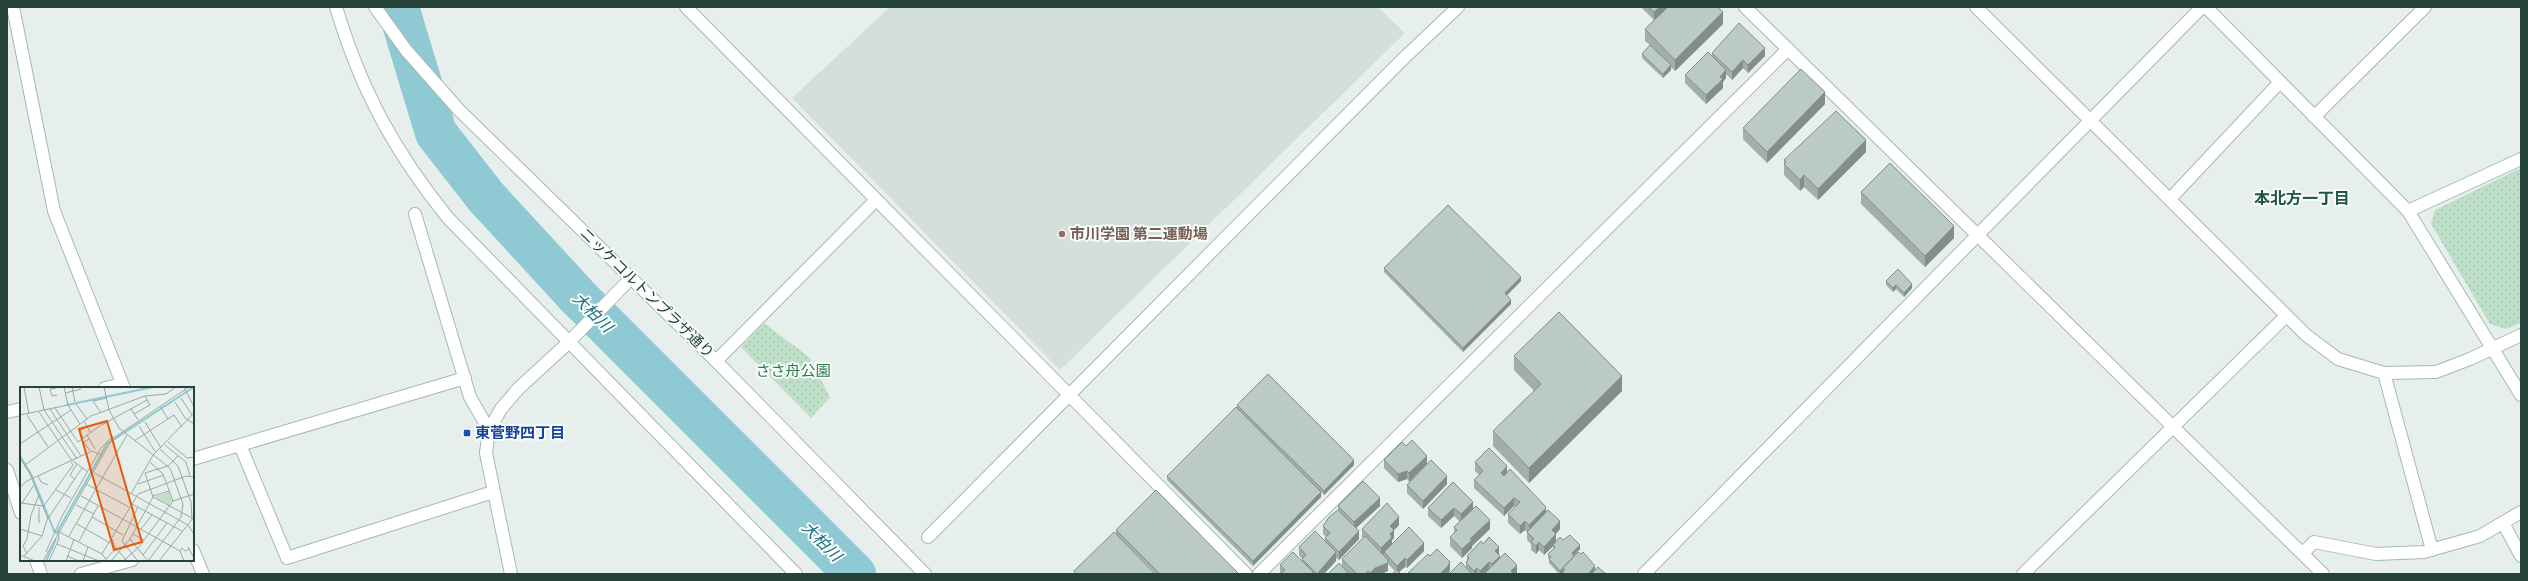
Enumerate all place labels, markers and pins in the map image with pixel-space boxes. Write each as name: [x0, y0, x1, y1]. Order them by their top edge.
place label: 市川学園 第二運動場: [1070, 224, 1208, 242]
marker: 市川学園 第二運動場: [1057, 229, 1067, 239]
place label: 東菅野四丁目: [475, 423, 565, 441]
marker: 東菅野四丁目: [462, 428, 472, 438]

